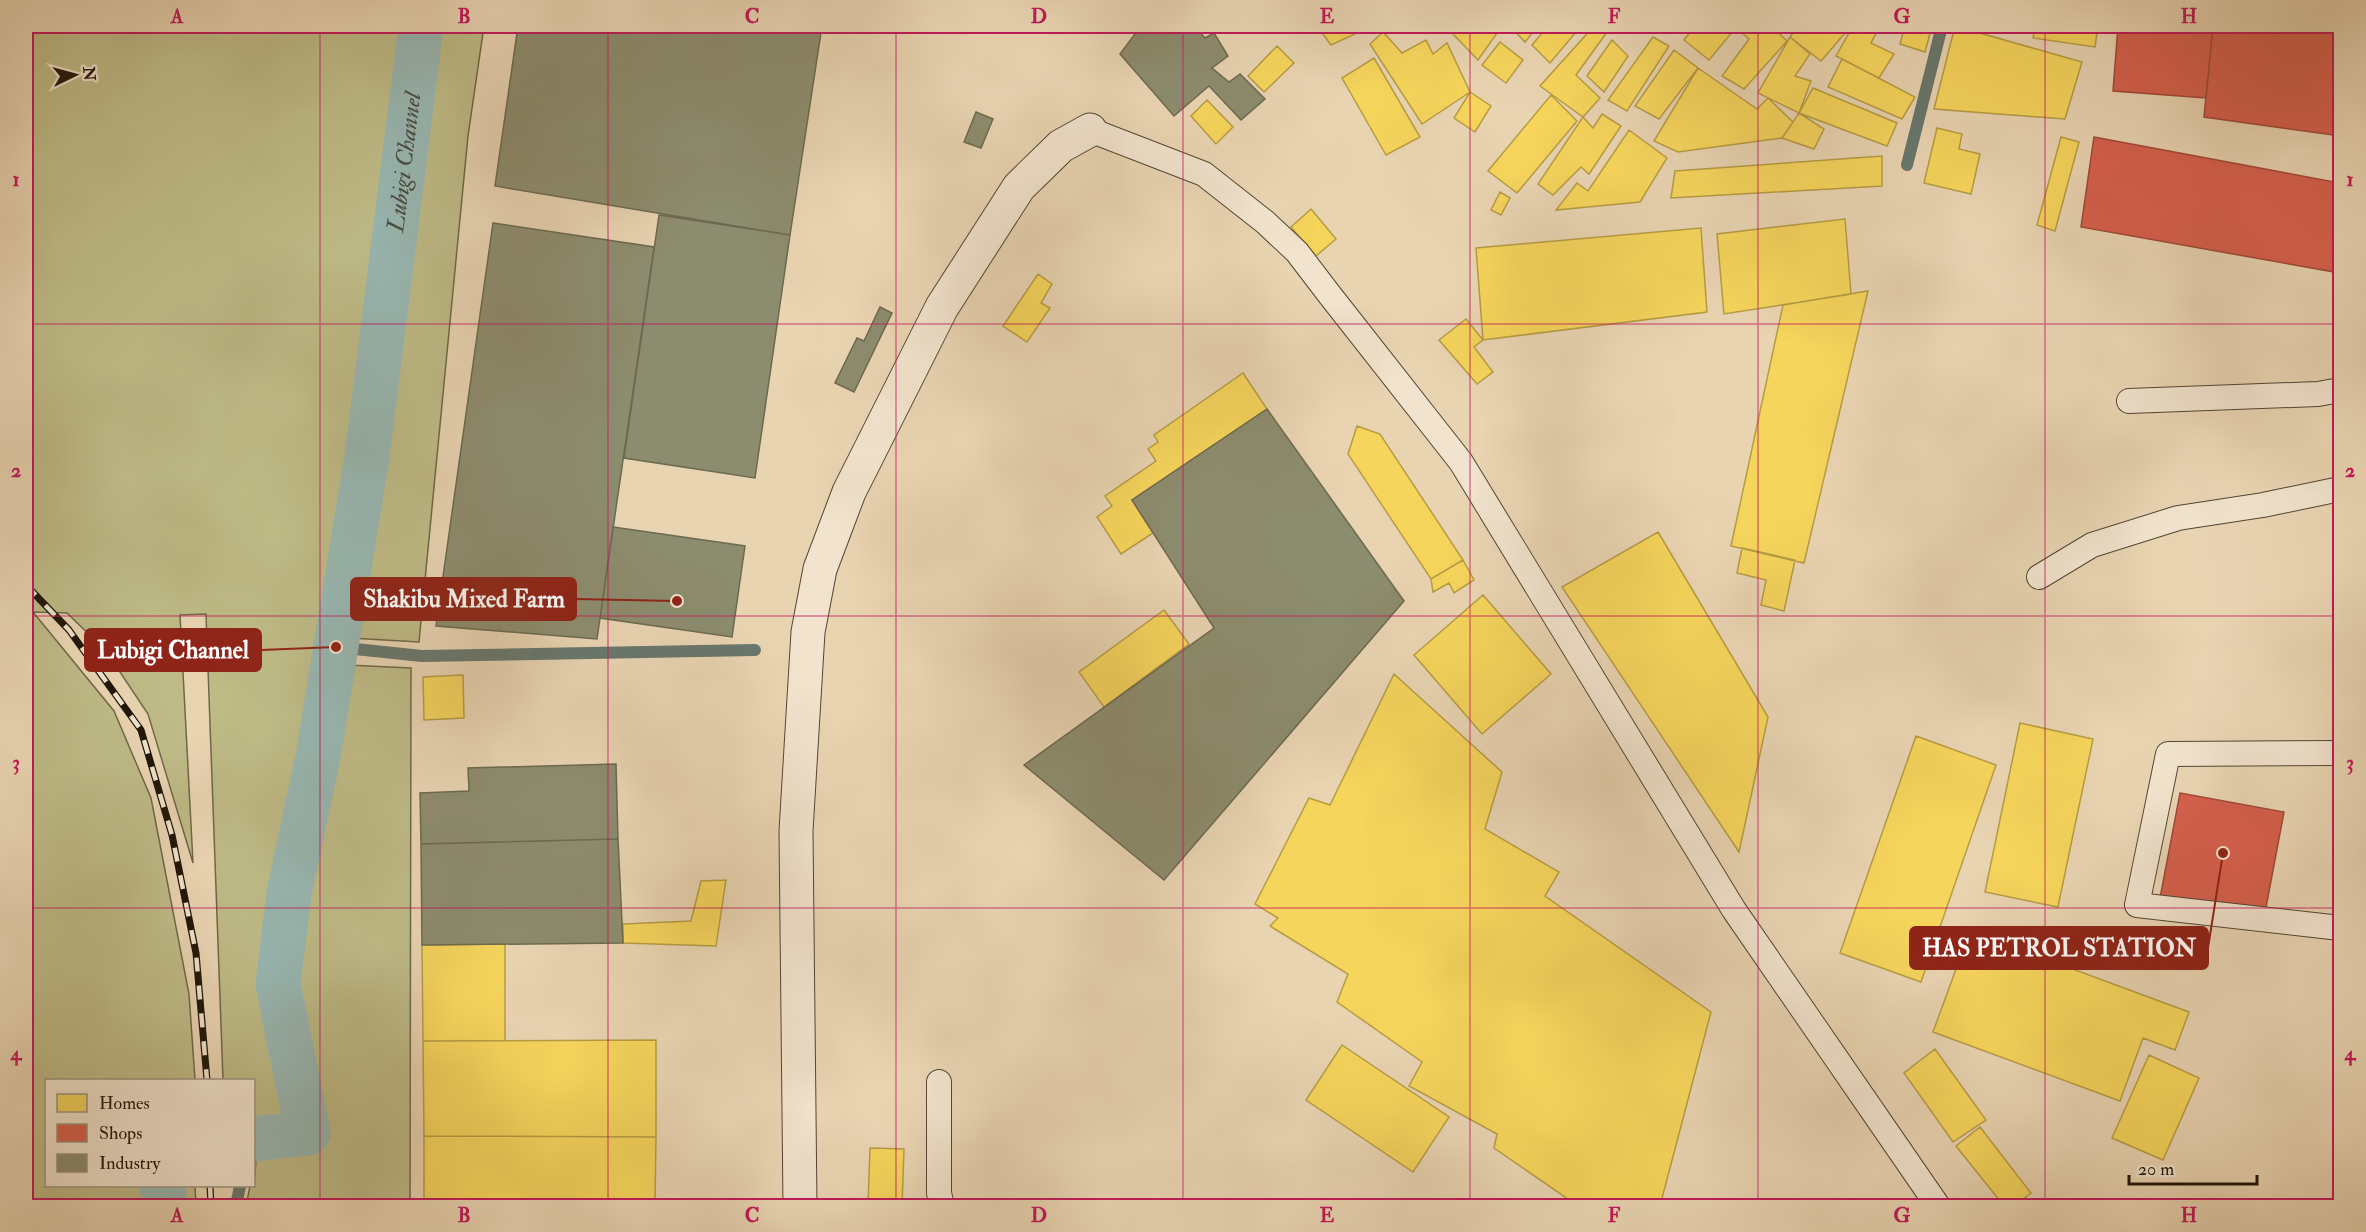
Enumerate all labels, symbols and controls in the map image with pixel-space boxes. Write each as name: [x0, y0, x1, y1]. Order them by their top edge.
text: A: [170, 4, 184, 29]
text: B: [457, 4, 471, 29]
text: C: [745, 4, 759, 29]
text: D: [1031, 4, 1047, 29]
text: E: [1320, 4, 1335, 29]
text: F: [1608, 4, 1621, 29]
text: G: [1894, 4, 1911, 29]
text: H: [2181, 4, 2197, 29]
north arrow: [45, 45, 105, 105]
text: N: [78, 65, 100, 82]
water label: Lubigi Channel: [380, 88, 428, 235]
text: 1: [12, 167, 20, 192]
text: 1: [2346, 167, 2354, 192]
text: 2: [11, 458, 21, 483]
text: 2: [2345, 458, 2355, 483]
callout: Shakibu Mixed Farm: [351, 578, 576, 620]
text: Shakibu Mixed Farm: [363, 584, 565, 615]
callout: Lubigi Channel: [85, 629, 261, 671]
text: Lubigi Channel: [97, 635, 250, 666]
text: 3: [12, 750, 20, 775]
text: 3: [2346, 750, 2354, 775]
callout: HAS PETROL STATION: [1910, 927, 2208, 969]
text: HAS PETROL STATION: [1922, 933, 2196, 964]
text: 4: [10, 1041, 23, 1066]
text: 4: [2344, 1041, 2357, 1066]
legend: [45, 1079, 255, 1187]
text: Homes: [99, 1092, 150, 1115]
text: Shops: [99, 1122, 142, 1145]
scale bar: [2129, 1148, 2256, 1186]
text: Industry: [99, 1152, 161, 1175]
text: 20 m: [2138, 1158, 2174, 1181]
text: A: [170, 1203, 184, 1228]
text: B: [457, 1203, 471, 1228]
text: C: [745, 1203, 759, 1228]
text: D: [1031, 1203, 1047, 1228]
text: E: [1320, 1203, 1335, 1228]
text: F: [1608, 1203, 1621, 1228]
text: G: [1894, 1203, 1911, 1228]
text: H: [2181, 1203, 2197, 1228]

